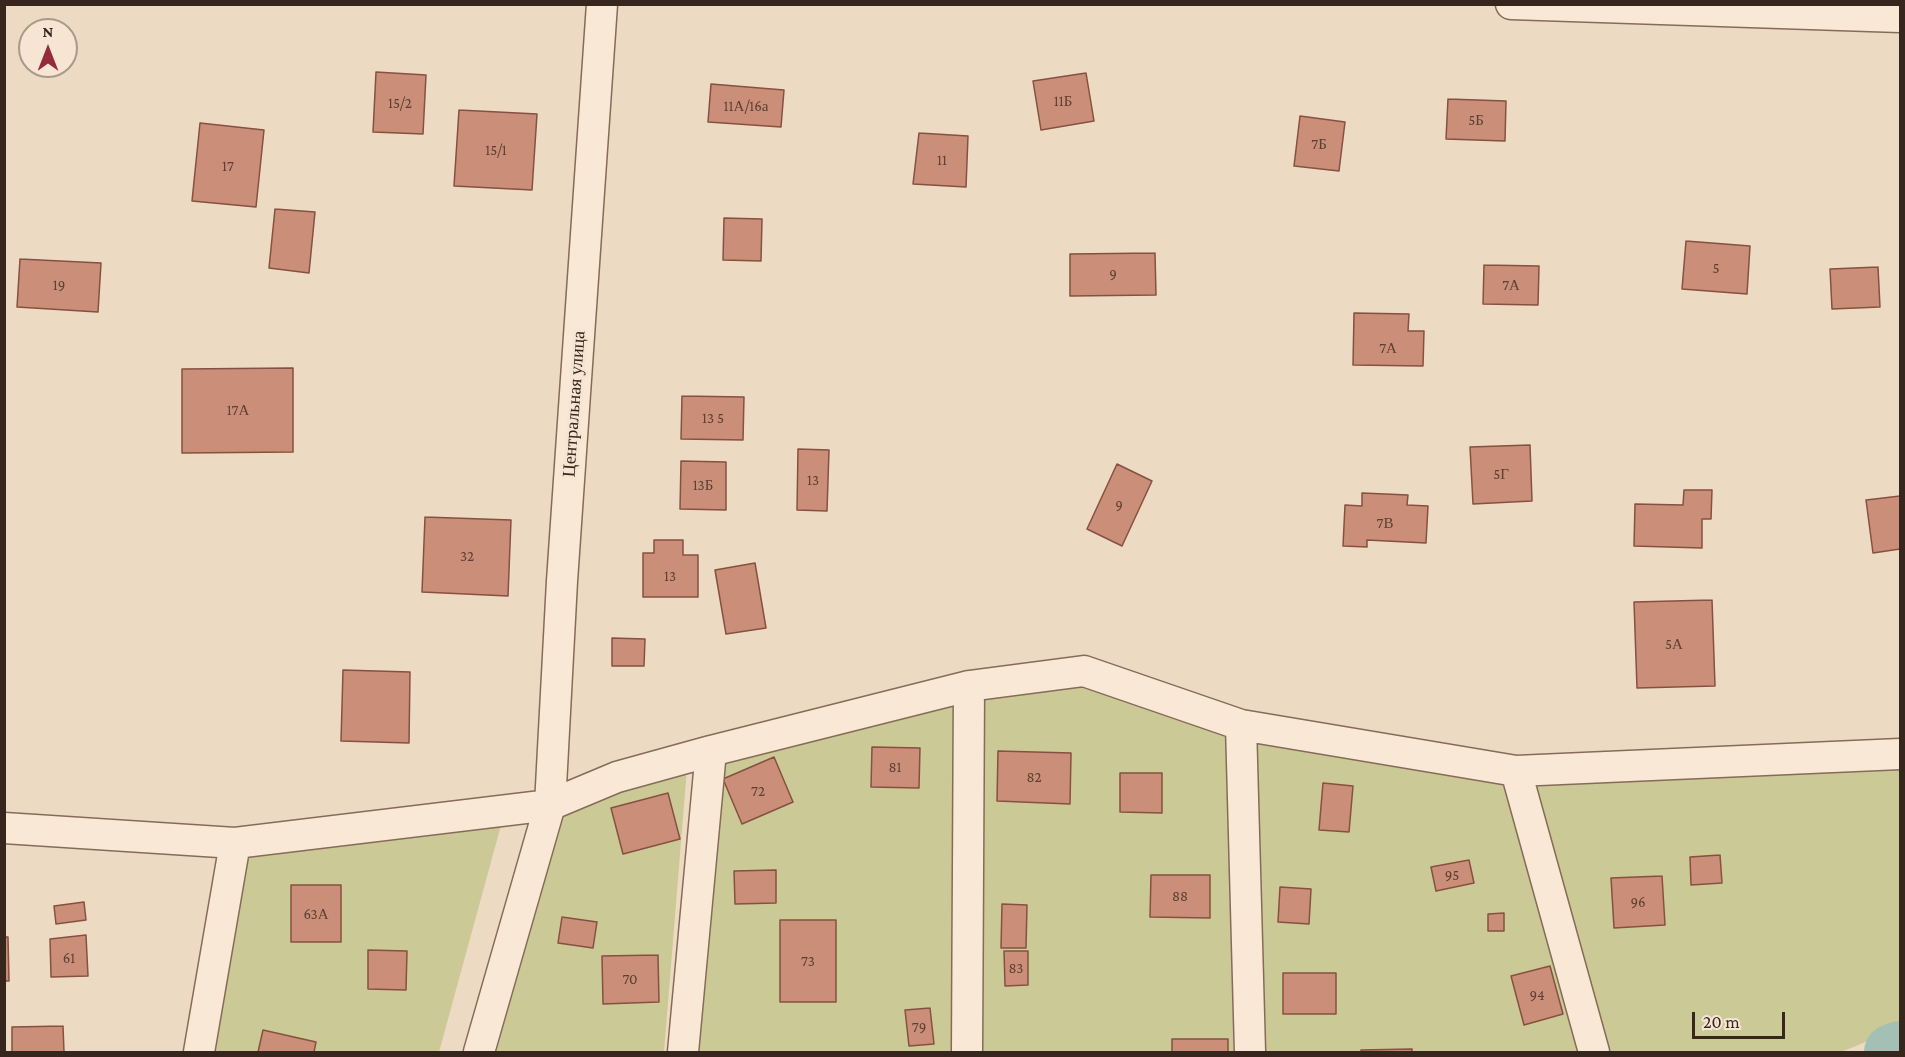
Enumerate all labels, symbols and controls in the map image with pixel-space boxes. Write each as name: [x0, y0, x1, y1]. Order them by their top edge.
north arrow: [18, 18, 78, 78]
text: N: [43, 23, 53, 40]
house number: 11Б: [1054, 92, 1072, 110]
house number: 15/2: [388, 94, 412, 112]
house number: 11А/16а: [723, 97, 769, 115]
house number: 5Б: [1468, 111, 1484, 129]
house number: 7Б: [1311, 135, 1327, 153]
house number: 15/1: [485, 141, 507, 159]
house number: 11: [937, 151, 947, 169]
house number: 17: [222, 157, 234, 175]
house number: 5: [1712, 259, 1720, 277]
house number: 9: [1109, 265, 1117, 283]
house number: 19: [53, 276, 65, 294]
house number: 7А: [1502, 276, 1520, 294]
street label: Центральная улица: [558, 330, 590, 478]
house number: 7А: [1379, 339, 1397, 357]
house number: 17А: [227, 401, 249, 419]
house number: 13 5: [702, 409, 724, 427]
house number: 5Г: [1493, 465, 1509, 483]
house number: 13: [807, 471, 819, 489]
house number: 13Б: [693, 476, 713, 494]
house number: 9: [1115, 496, 1123, 514]
house number: 7В: [1377, 514, 1393, 532]
house number: 32: [460, 547, 474, 565]
house number: 13: [664, 567, 676, 585]
house number: 5А: [1665, 635, 1683, 653]
house number: 81: [888, 758, 902, 776]
house number: 82: [1026, 768, 1042, 786]
house number: 72: [751, 782, 765, 800]
house number: 95: [1445, 866, 1459, 884]
house number: 88: [1172, 887, 1188, 905]
house number: 96: [1630, 893, 1646, 911]
house number: 63А: [303, 905, 329, 923]
house number: 61: [63, 949, 75, 967]
house number: 73: [801, 952, 815, 970]
house number: 83: [1009, 959, 1023, 977]
house number: 70: [622, 970, 638, 988]
house number: 94: [1529, 986, 1545, 1004]
scale bar: [1695, 1000, 1788, 1038]
text: 20 m: [1703, 1012, 1740, 1032]
house number: 79: [912, 1018, 926, 1036]

